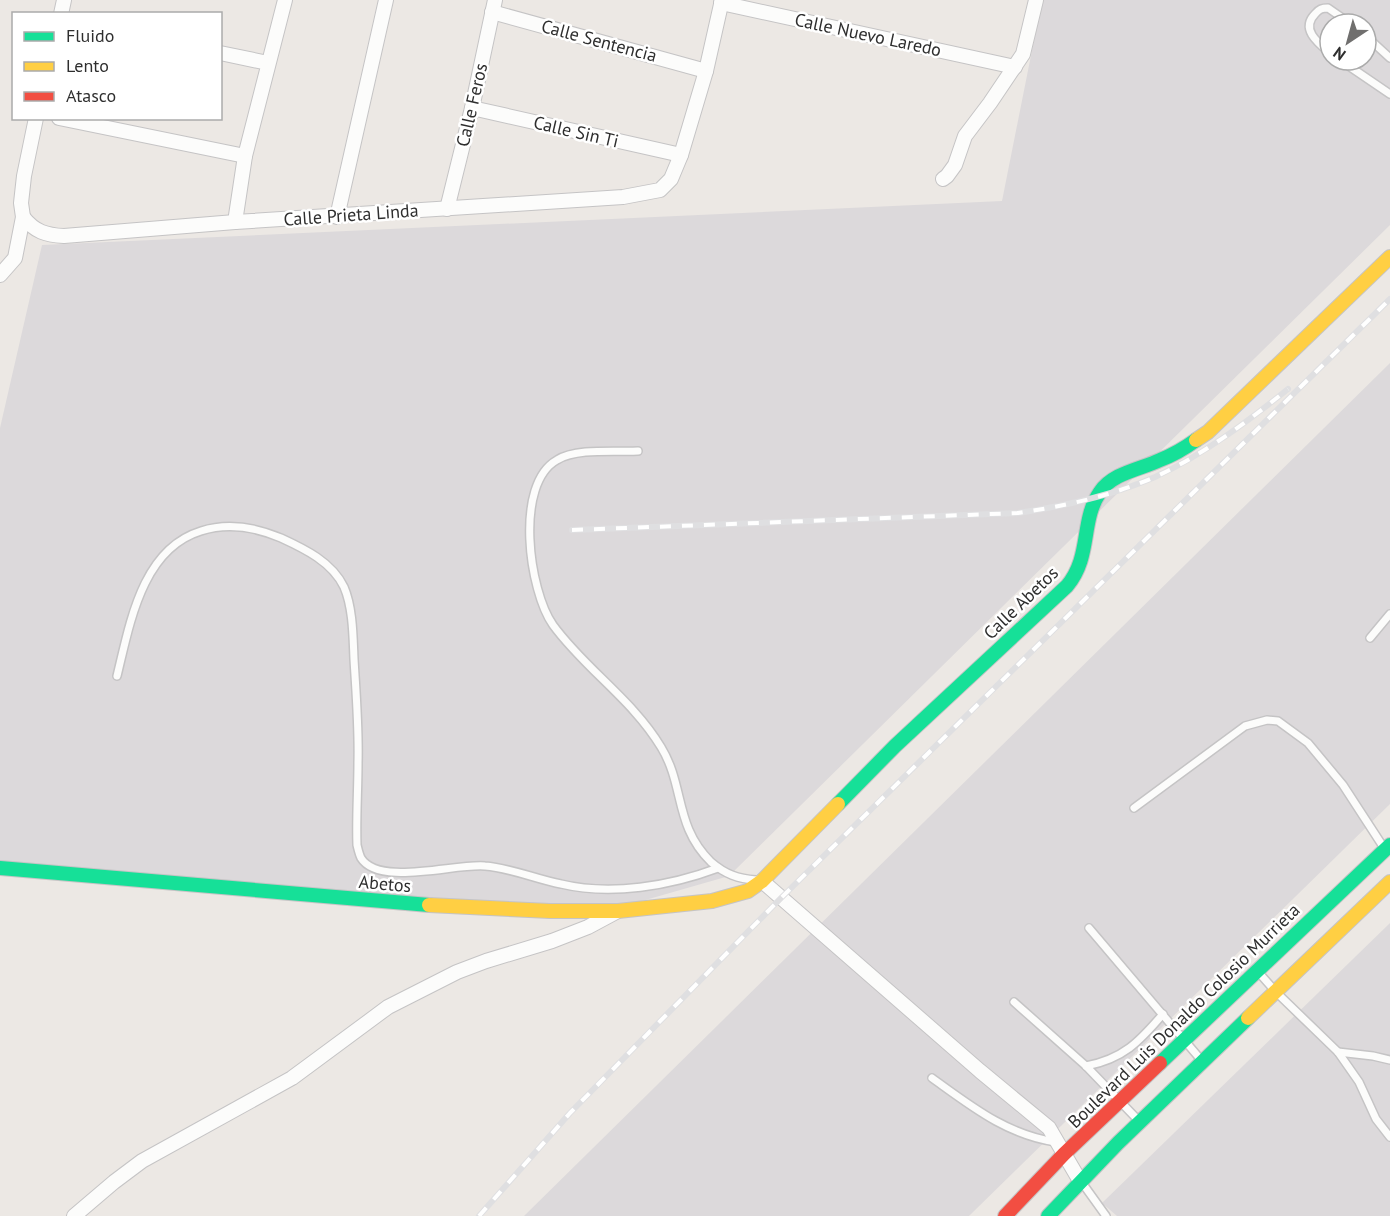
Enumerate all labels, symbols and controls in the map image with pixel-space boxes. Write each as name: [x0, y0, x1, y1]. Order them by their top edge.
street label: Calle Nuevo Laredo: [793, 8, 944, 61]
legend: [12, 12, 222, 120]
north arrow: [1318, 12, 1378, 72]
street label: Calle Sentencia: [539, 14, 659, 67]
text: Fluido: [66, 24, 114, 47]
text: N: [1329, 43, 1349, 65]
text: Lento: [66, 54, 109, 77]
street label: Calle Feros: [451, 61, 492, 149]
text: Atasco: [66, 84, 116, 107]
street label: Calle Sin Ti: [531, 111, 621, 152]
street label: Calle Prieta Linda: [283, 198, 419, 231]
street label: Calle Abetos: [978, 561, 1063, 644]
street label: Abetos: [358, 870, 412, 897]
street label: Boulevard Luis Donaldo Colosio Murrieta: [1063, 898, 1304, 1133]

